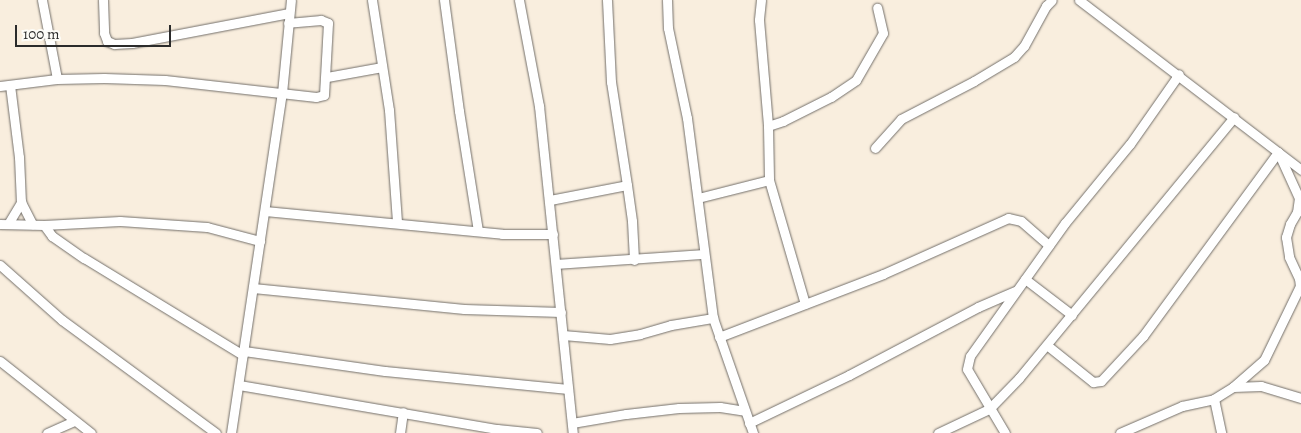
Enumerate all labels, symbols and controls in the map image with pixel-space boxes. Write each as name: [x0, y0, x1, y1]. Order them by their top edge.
scale bar: [18, 15, 174, 47]
text: 100 m: [23, 24, 60, 44]

